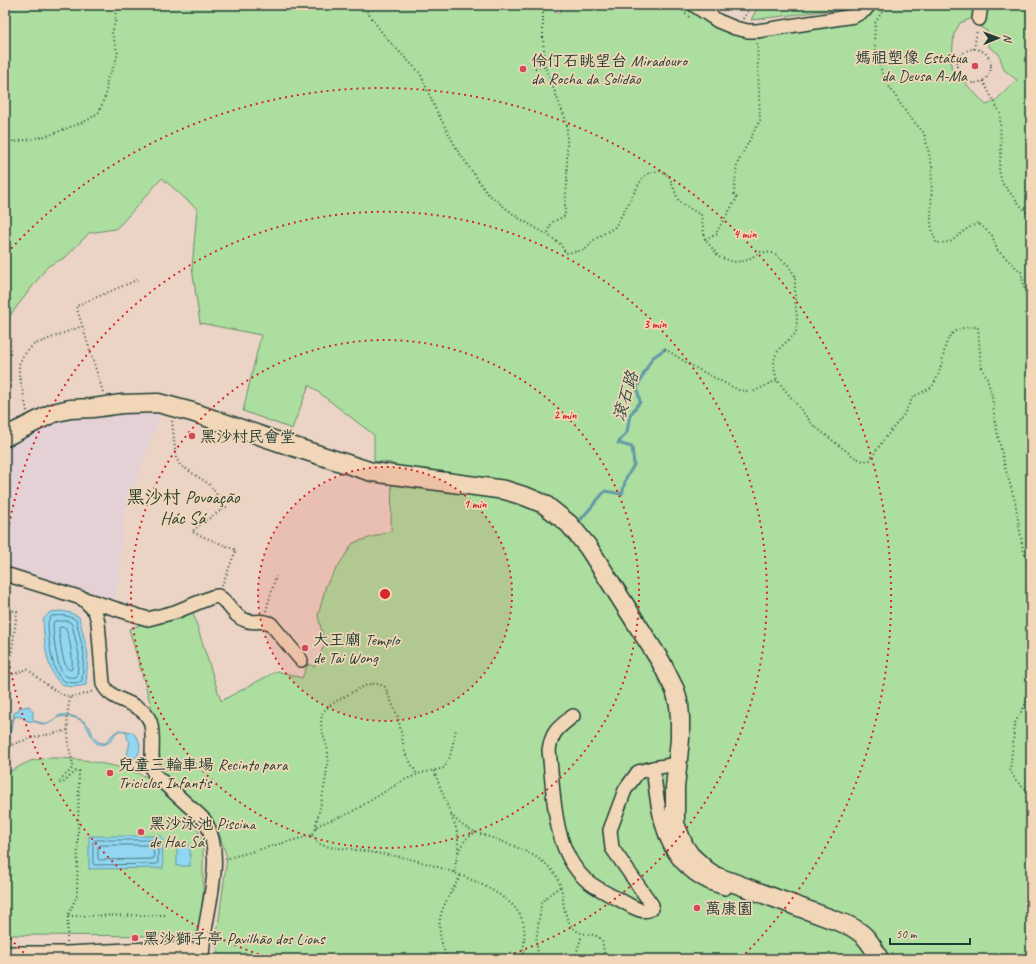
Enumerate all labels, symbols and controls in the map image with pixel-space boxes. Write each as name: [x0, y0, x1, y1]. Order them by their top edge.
north arrow: [978, 18, 1018, 58]
text: N: [1001, 34, 1015, 44]
place label: 媽祖塑像 Estátua da Deusa A-Ma: [855, 48, 969, 86]
place label: 伶仃石眺望台 Miradouro da Rocha da Solidão: [531, 51, 689, 89]
marker: 媽祖塑像 Estátua da Deusa A-Ma: [970, 61, 980, 71]
marker: 伶仃石眺望台 Miradouro da Rocha da Solidão: [518, 64, 528, 74]
text: 4 min: [734, 226, 757, 242]
text: 3 min: [644, 316, 667, 332]
water label: 滾石路: [608, 368, 643, 424]
text: 2 min: [554, 407, 577, 423]
place label: 黑沙村民會堂: [200, 427, 296, 447]
marker: 黑沙村民會堂: [187, 431, 197, 441]
district label: 黑沙村 Povoação Hác Sá: [127, 486, 241, 529]
text: 1 min: [464, 496, 487, 512]
centre of rings: [378, 587, 392, 601]
place label: 大王廟 Templo de Tai Wong: [313, 630, 402, 668]
marker: 大王廟 Templo de Tai Wong: [300, 643, 310, 653]
place label: 兒童三輪車場 Recinto para Triciclos Infantis: [118, 755, 289, 793]
marker: 兒童三輪車場 Recinto para Triciclos Infantis: [105, 768, 115, 778]
place label: 黑沙泳池 Piscina de Hac Sá: [149, 814, 257, 852]
marker: 黑沙泳池 Piscina de Hac Sá: [136, 827, 146, 837]
place label: 萬康園: [705, 899, 753, 919]
marker: 萬康園: [692, 903, 702, 913]
scale bar: [890, 920, 970, 946]
text: 50 m: [896, 926, 918, 942]
place label: 黑沙獅子亭 Pavilhão dos Lions: [143, 929, 326, 949]
marker: 黑沙獅子亭 Pavilhão dos Lions: [130, 933, 140, 943]

